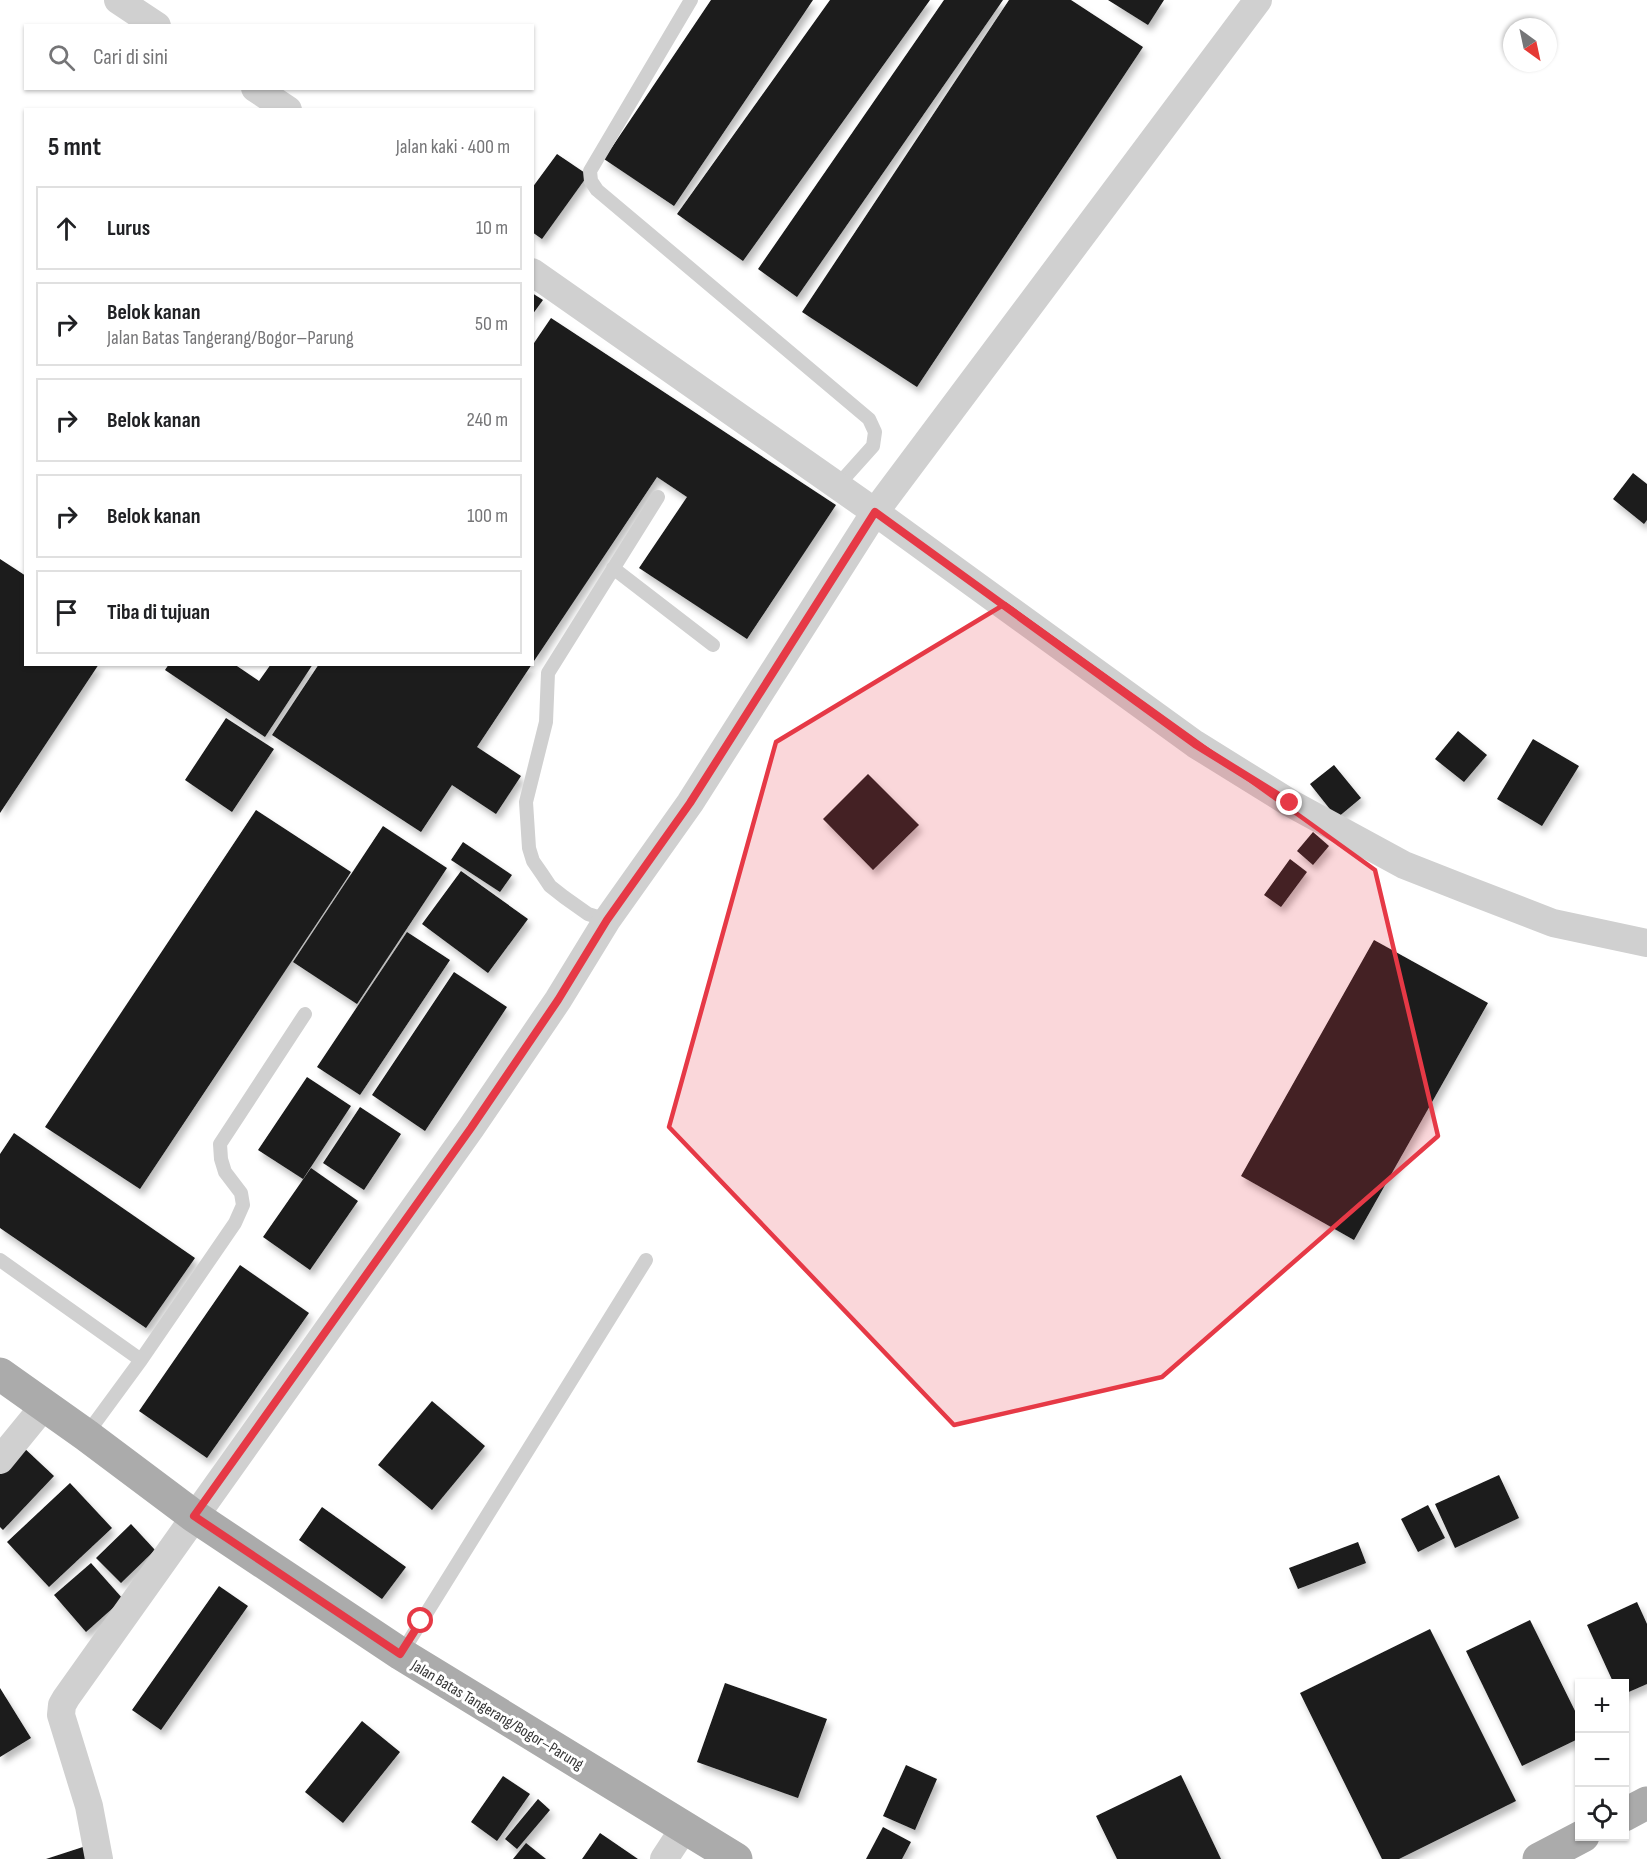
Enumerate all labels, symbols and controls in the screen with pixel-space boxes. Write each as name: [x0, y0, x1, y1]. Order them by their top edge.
north arrow: [1503, 18, 1557, 72]
search box: [24, 24, 534, 90]
icon: search: [45, 41, 78, 74]
text: Cari di sini: [93, 44, 168, 71]
text: 5 mnt: [48, 132, 101, 163]
text: Jalan kaki · 400 m: [396, 135, 510, 159]
icon: ahead: [50, 212, 83, 245]
text: Lurus: [107, 215, 150, 242]
text: 10 m: [476, 216, 508, 240]
text: Belok kanan: [107, 299, 200, 326]
icon: right: [50, 308, 83, 341]
text: 50 m: [475, 312, 508, 336]
text: Jalan Batas Tangerang/Bogor–Parung: [107, 326, 354, 350]
icon: right: [50, 404, 83, 437]
text: Belok kanan: [107, 407, 200, 434]
text: 240 m: [467, 408, 508, 432]
icon: right: [50, 500, 83, 533]
text: Belok kanan: [107, 503, 200, 530]
text: 100 m: [467, 504, 508, 528]
icon: arrive: [50, 596, 83, 629]
text: Tiba di tujuan: [107, 599, 210, 626]
route end: [1276, 789, 1302, 815]
route start: [407, 1607, 433, 1633]
street label: Jalan Batas Tangerang/Bogor–Parung: [407, 1656, 587, 1774]
map controls: [1575, 1679, 1629, 1841]
button: +: [1575, 1679, 1629, 1733]
button: −: [1575, 1733, 1629, 1787]
button: locate: [1575, 1787, 1629, 1841]

